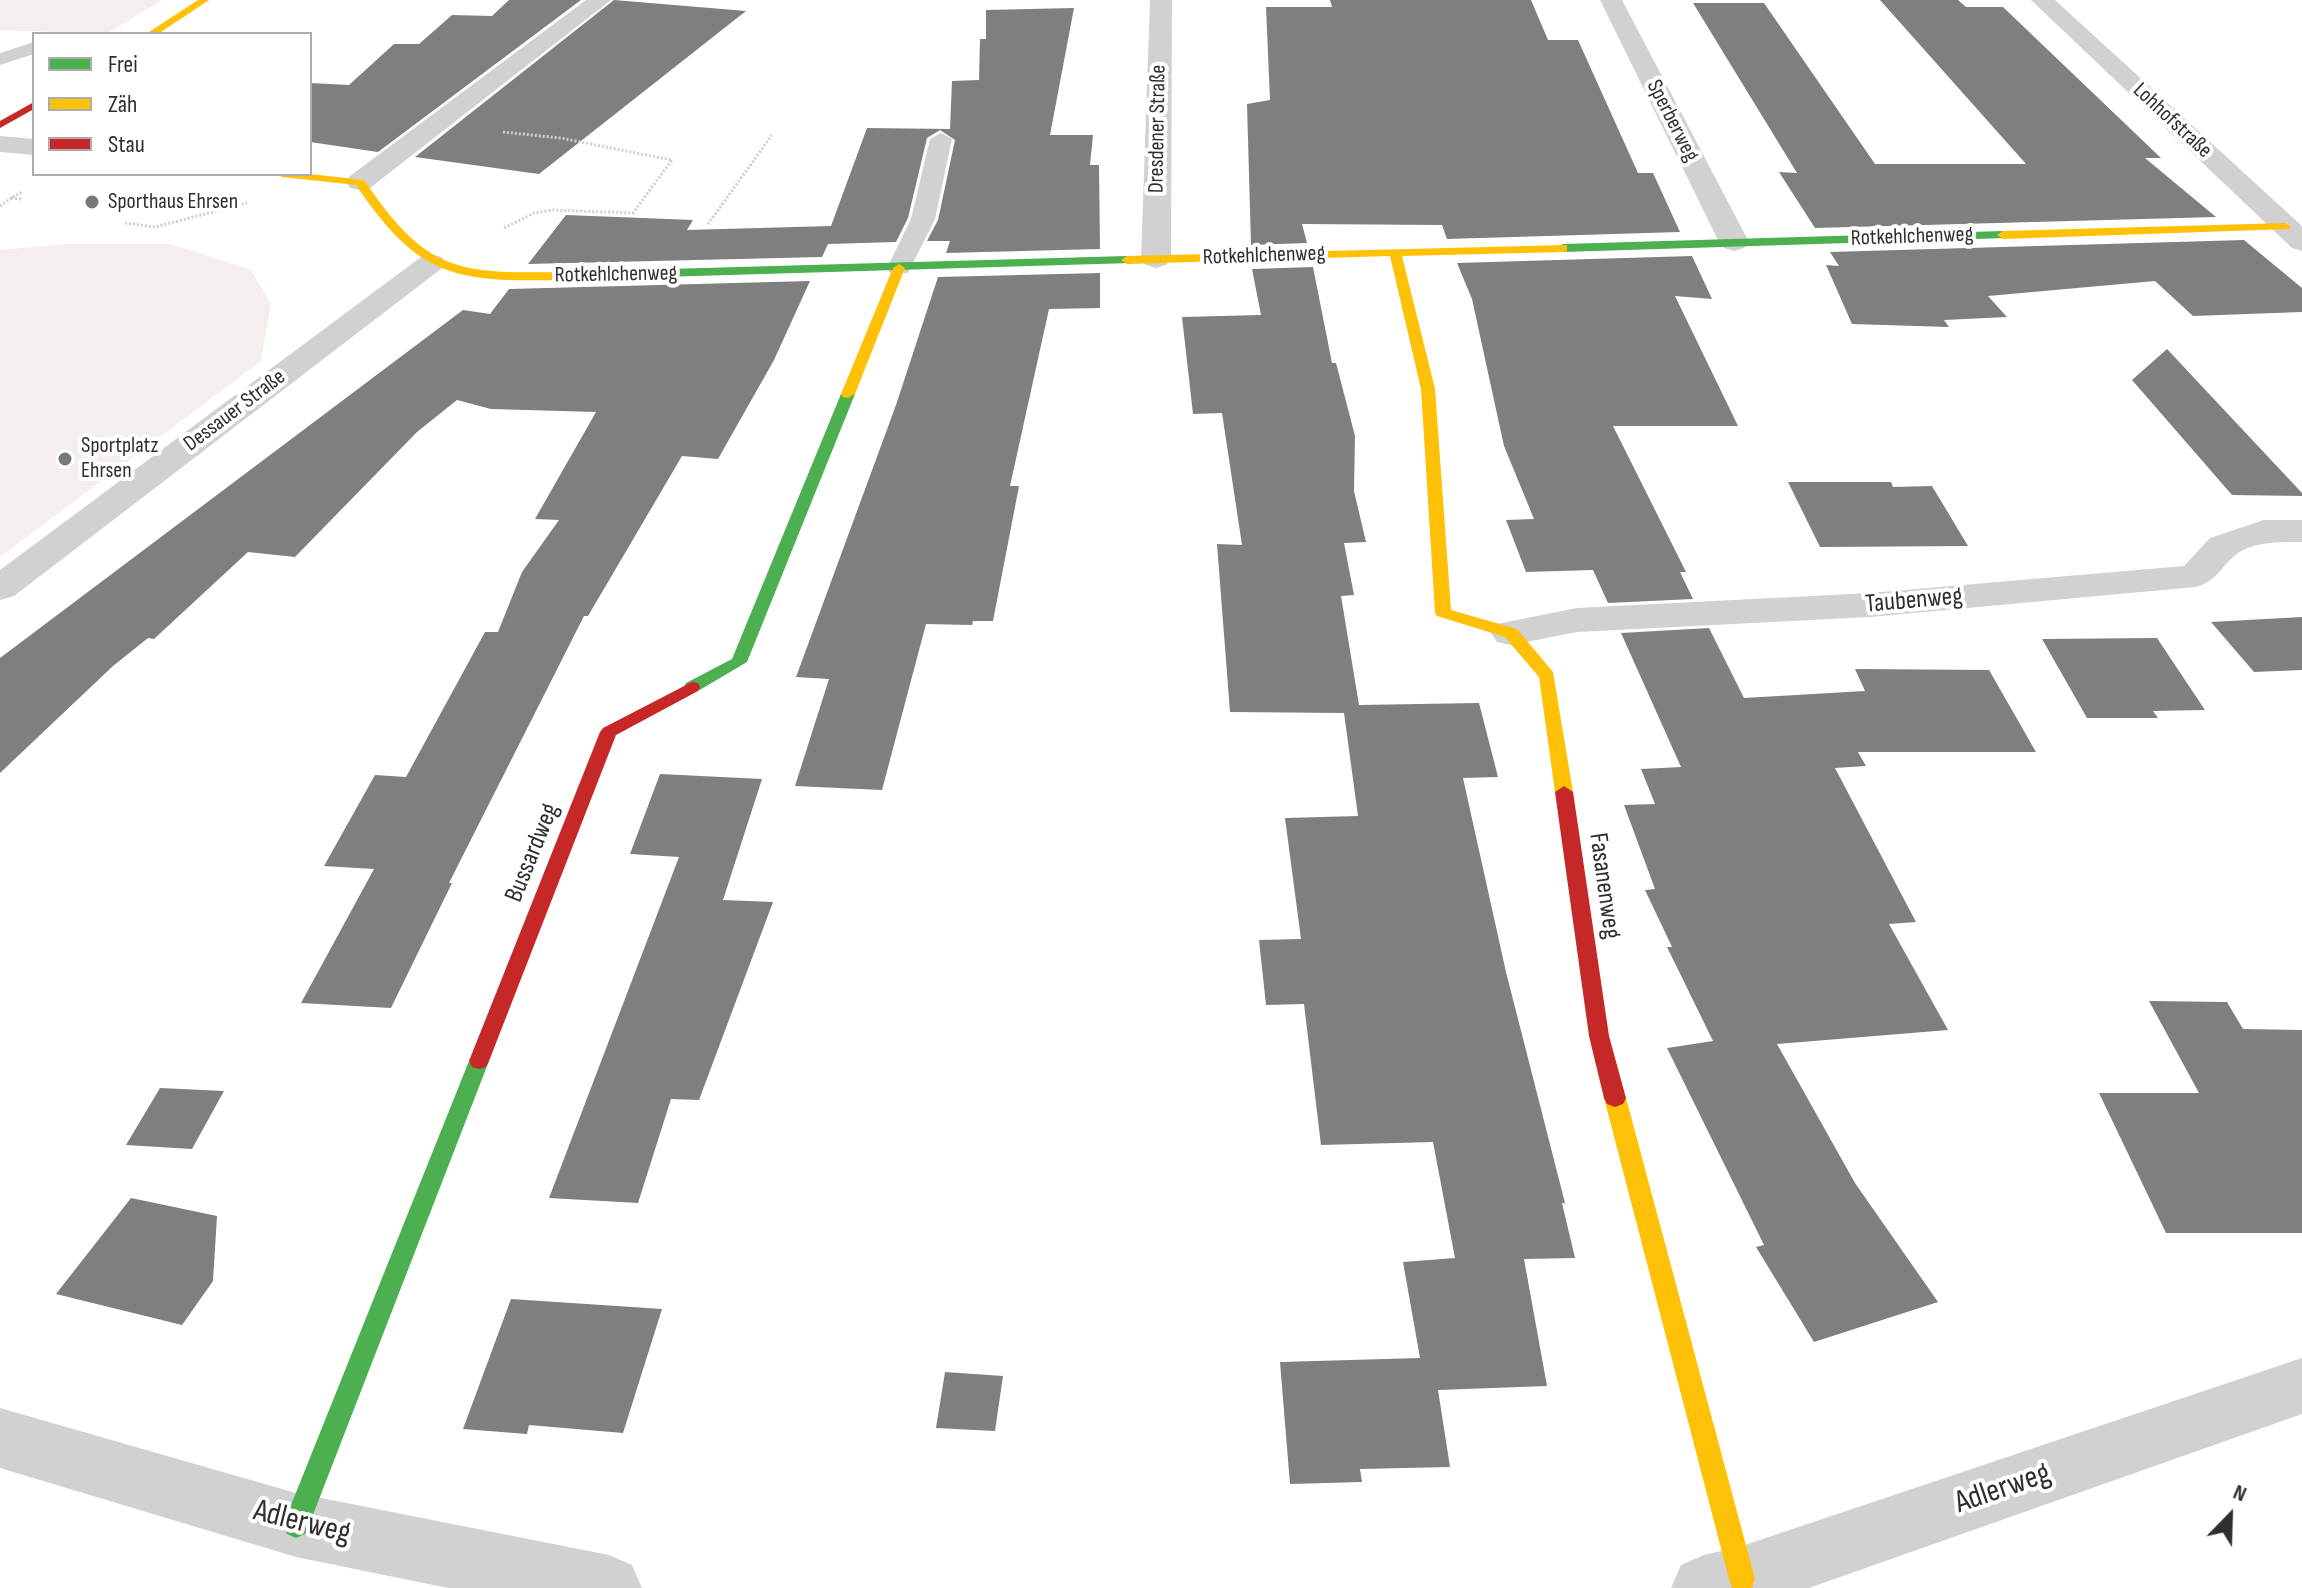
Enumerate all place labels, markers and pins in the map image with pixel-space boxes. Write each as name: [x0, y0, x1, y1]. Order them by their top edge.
place label: Sporthaus Ehrsen: [108, 189, 238, 215]
marker: Sporthaus Ehrsen: [83, 193, 101, 211]
place label: Sportplatz Ehrsen: [81, 433, 158, 484]
marker: Sportplatz Ehrsen: [56, 450, 74, 468]

